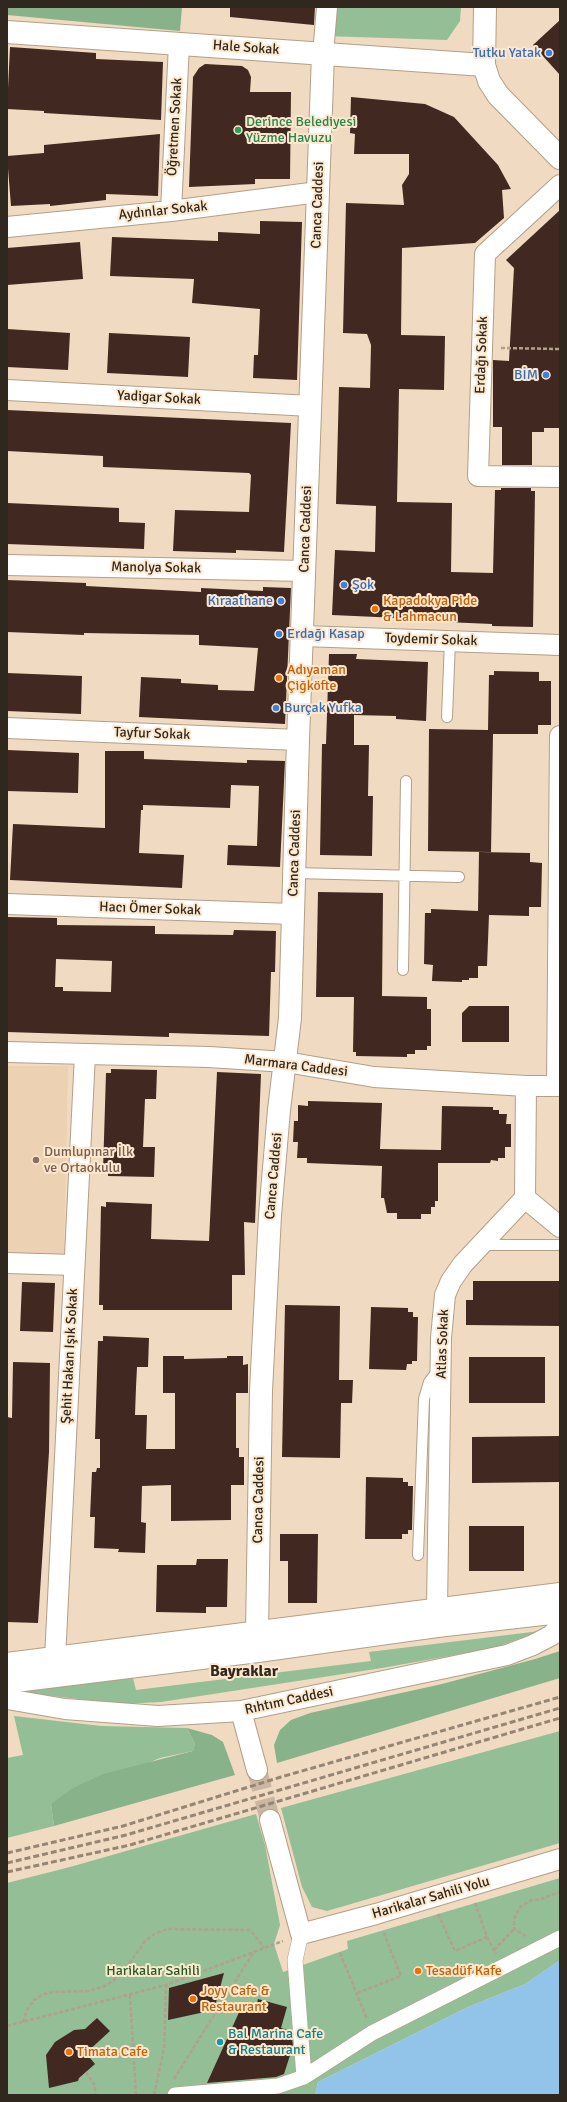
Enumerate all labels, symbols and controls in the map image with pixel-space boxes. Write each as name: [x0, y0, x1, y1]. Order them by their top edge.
street label: Hale Sokak: [212, 37, 280, 59]
place label: Tutku Yatak: [473, 45, 541, 61]
marker: Tutku Yatak: [544, 48, 554, 58]
street label: Öğretmen Sokak: [164, 77, 186, 177]
place label: Derince Belediyesi Yüzme Havuzu: [246, 114, 356, 146]
marker: Derince Belediyesi Yüzme Havuzu: [233, 125, 243, 135]
street label: Canca Caddesi: [308, 161, 328, 249]
street label: Aydınlar Sokak: [118, 198, 208, 224]
street label: Erdağı Sokak: [472, 316, 492, 394]
place label: BİM: [514, 367, 538, 383]
marker: BİM: [541, 370, 551, 380]
street label: Yadigar Sokak: [117, 387, 201, 409]
street label: Canca Caddesi: [296, 485, 316, 573]
street label: Manolya Sokak: [111, 559, 201, 577]
place label: Şok: [352, 577, 374, 593]
marker: Şok: [339, 580, 349, 590]
place label: Kıraathane: [208, 593, 273, 609]
place label: Kapadokya Pide & Lahmacun: [383, 593, 477, 626]
marker: Kıraathane: [276, 596, 286, 606]
marker: Kapadokya Pide & Lahmacun: [370, 604, 380, 614]
place label: Erdağı Kasap: [287, 626, 365, 642]
marker: Erdağı Kasap: [274, 629, 284, 639]
street label: Toydemir Sokak: [384, 630, 478, 650]
place label: Adıyaman Çiğköfte: [287, 662, 346, 694]
marker: Adıyaman Çiğköfte: [274, 673, 284, 683]
place label: Burçak Yufka: [284, 700, 362, 716]
marker: Burçak Yufka: [271, 703, 281, 713]
street label: Tayfur Sokak: [114, 724, 190, 744]
street label: Canca Caddesi: [285, 809, 305, 897]
street label: Hacı Ömer Sokak: [99, 899, 201, 919]
street label: Marmara Caddesi: [243, 1051, 349, 1081]
street label: Canca Caddesi: [262, 1132, 286, 1220]
place label: Dumlupınar İlk ve Ortaokulu: [44, 1144, 133, 1176]
marker: Dumlupınar İlk ve Ortaokulu: [31, 1155, 41, 1165]
street label: Şehit Hakan Işık Sokak: [58, 1288, 82, 1424]
street label: Atlas Sokak: [433, 1309, 453, 1379]
street label: Canca Caddesi: [250, 1456, 268, 1544]
district label: Bayraklar: [210, 1662, 278, 1682]
street label: Rıhtım Caddesi: [243, 1683, 335, 1719]
street label: Harikalar Sahili Yolu: [370, 1873, 492, 1923]
park label: Harikalar Sahili: [106, 1963, 200, 1979]
place label: Tesadüf Kafe: [426, 1963, 502, 1979]
marker: Tesadüf Kafe: [413, 1966, 423, 1976]
place label: Joyy Cafe & Restaurant: [201, 1983, 269, 2016]
marker: Joyy Cafe & Restaurant: [188, 1994, 198, 2004]
place label: Bal Marina Cafe & Restaurant: [228, 2026, 323, 2058]
marker: Bal Marina Cafe & Restaurant: [215, 2037, 225, 2047]
place label: Timata Cafe: [77, 2044, 148, 2060]
marker: Timata Cafe: [64, 2047, 74, 2057]

